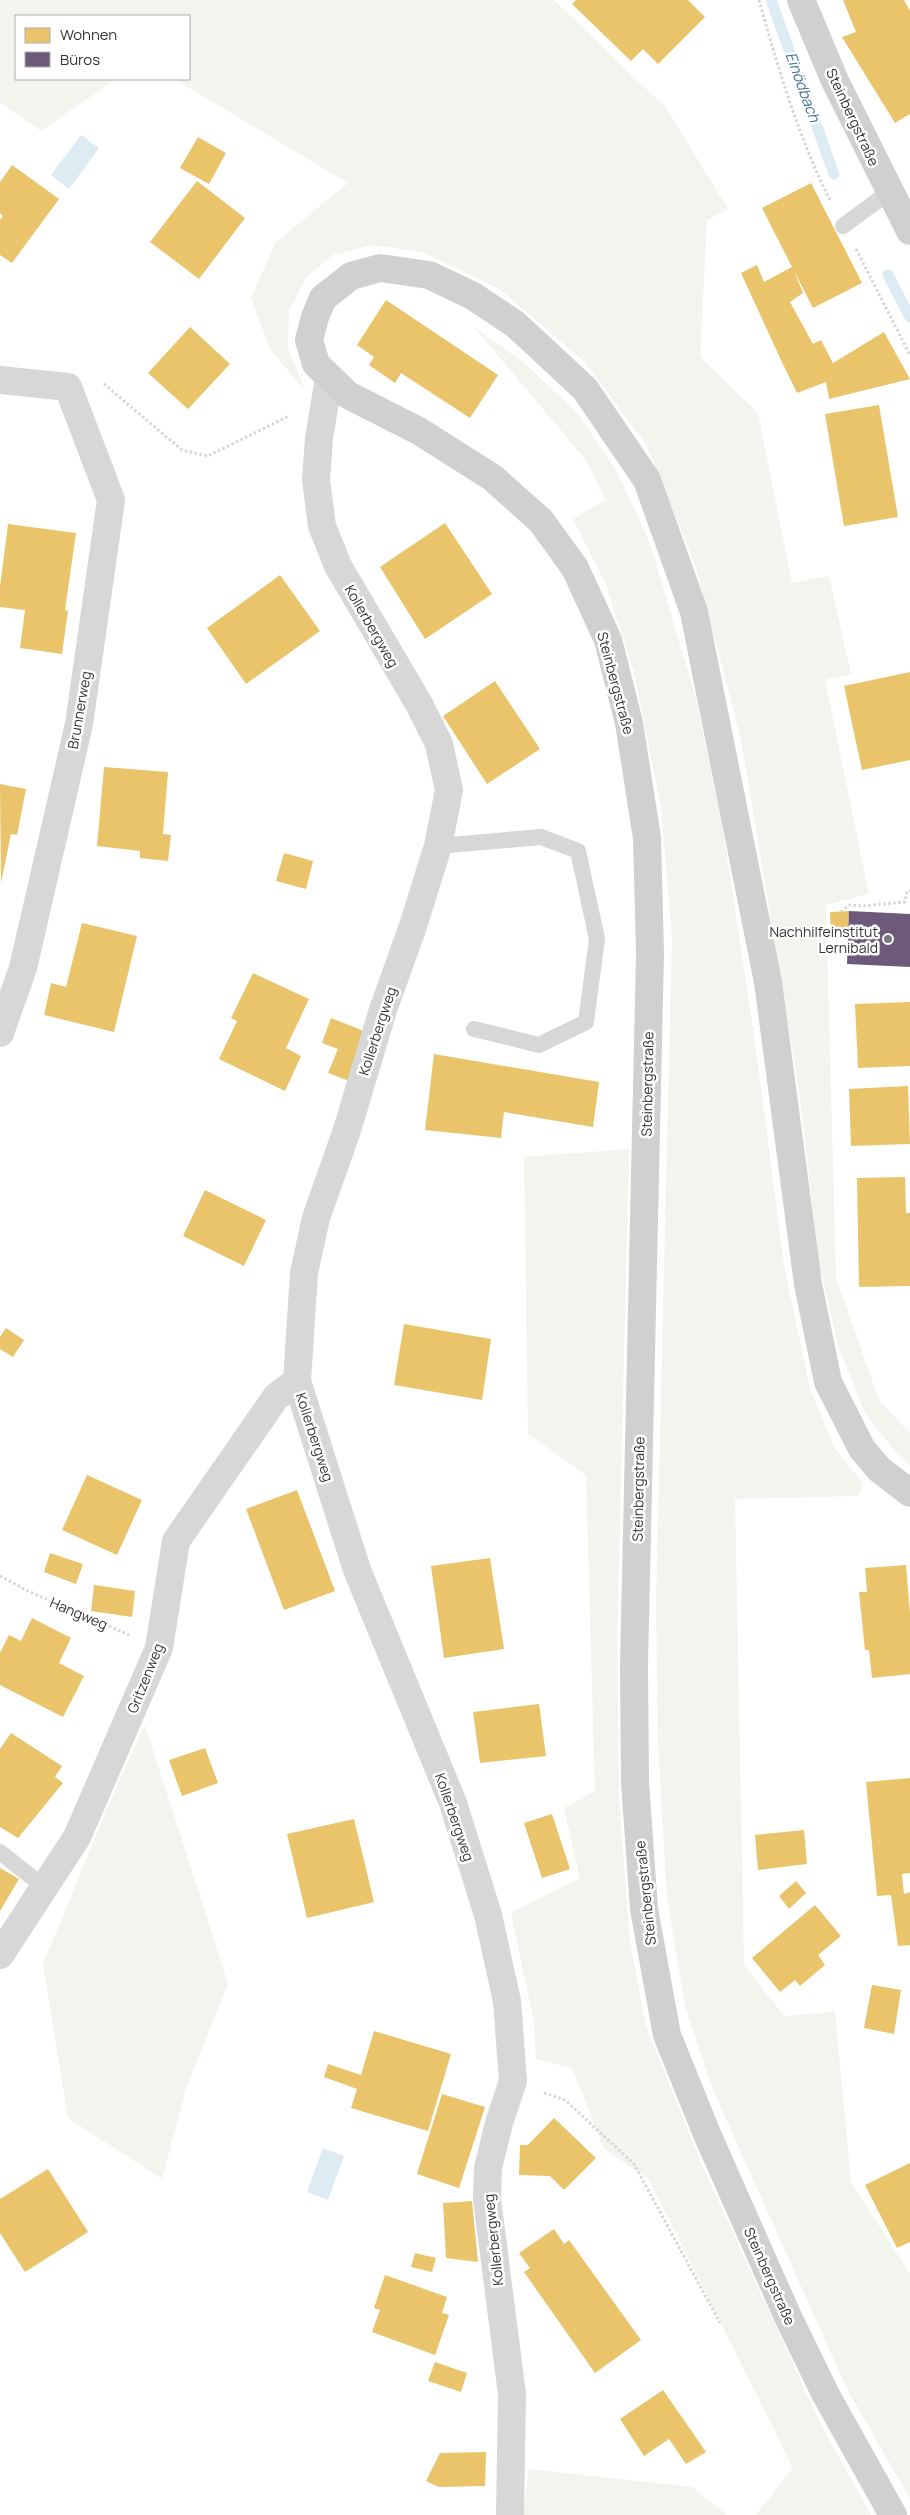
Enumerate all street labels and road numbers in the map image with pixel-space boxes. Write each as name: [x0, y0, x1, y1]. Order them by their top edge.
street label: Steinbergstraße: [822, 65, 884, 169]
street label: Kollerbergweg: [341, 581, 403, 671]
street label: Steinbergstraße: [593, 630, 639, 736]
street label: Brunnerweg: [63, 670, 95, 750]
street label: Kollerbergweg: [354, 984, 400, 1078]
street label: Steinbergstraße: [637, 1031, 657, 1137]
street label: Kollerbergweg: [292, 1390, 338, 1484]
street label: Steinbergstraße: [628, 1436, 648, 1542]
street label: Hangweg: [47, 1592, 111, 1634]
street label: Gritzenweg: [122, 1640, 168, 1716]
street label: Kollerbergweg: [431, 1770, 479, 1864]
street label: Steinbergstraße: [630, 1840, 660, 1946]
street label: Kollerbergweg: [479, 2193, 507, 2287]
street label: Steinbergstraße: [740, 2224, 800, 2328]

